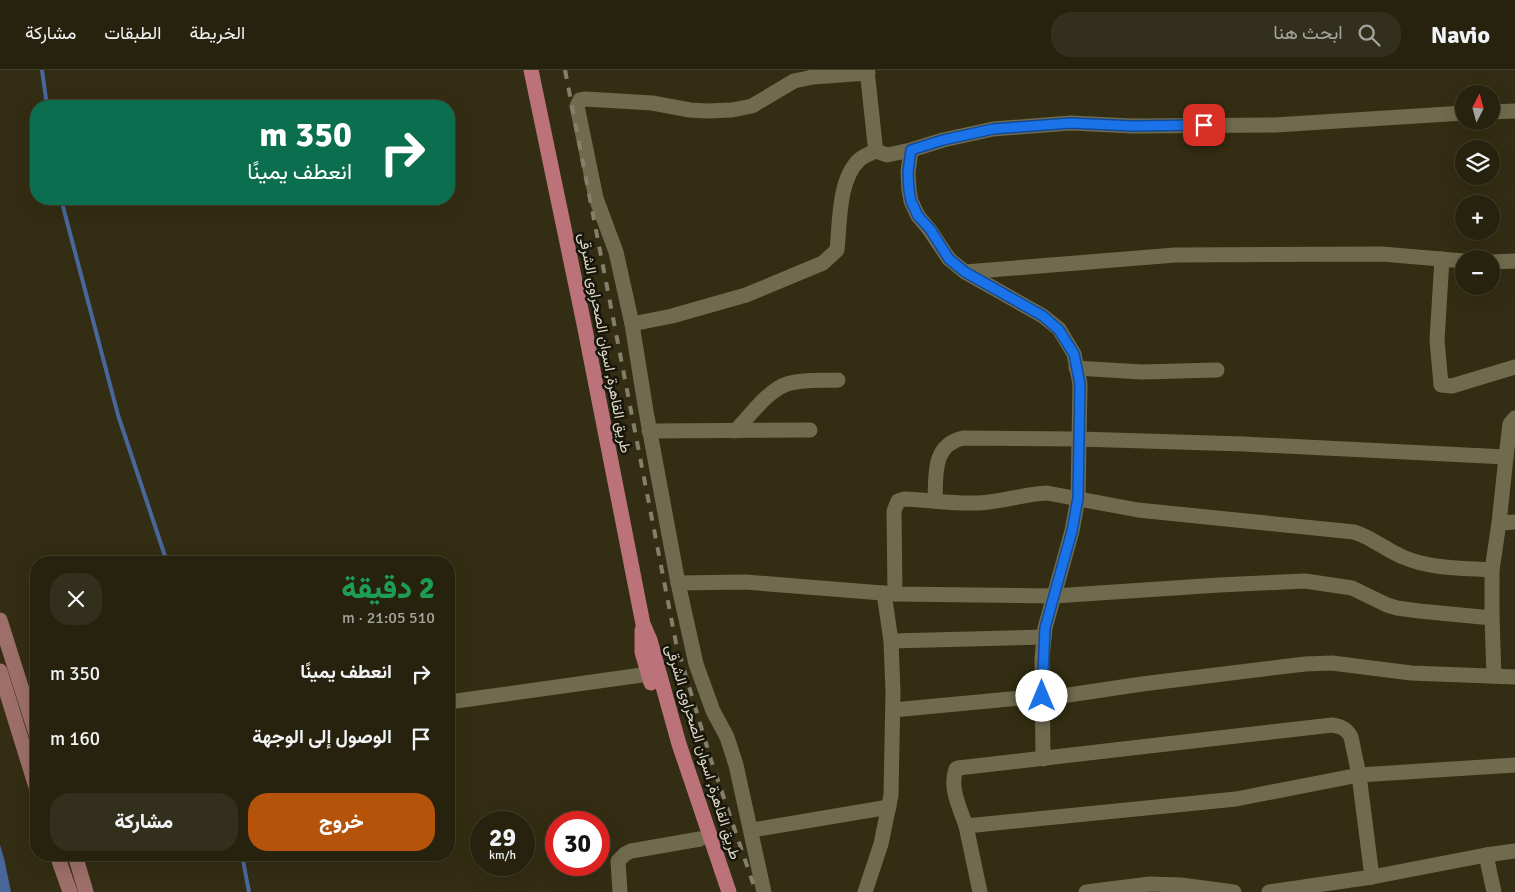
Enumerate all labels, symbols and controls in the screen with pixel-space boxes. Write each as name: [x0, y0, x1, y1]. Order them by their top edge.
search box: [1051, 12, 1401, 57]
text: Navio: [1431, 20, 1490, 50]
text: ابحث هنا: [1273, 21, 1343, 45]
icon: search: [1355, 21, 1383, 49]
text: مشاركة: [25, 22, 76, 44]
text: الطبقات: [104, 22, 161, 44]
text: الخريطة: [189, 22, 245, 44]
north arrow: [1455, 85, 1500, 130]
map controls: [1455, 85, 1500, 295]
pin: [1183, 104, 1225, 146]
icon: arrive: [1190, 111, 1218, 139]
text: 350 m: [259, 113, 352, 156]
icon: right: [370, 120, 435, 185]
button: layers: [1455, 140, 1500, 185]
text: انعطف يمينًا: [247, 158, 352, 185]
button: +: [1455, 195, 1500, 240]
street label: طريق القاهرة, اسوان الصحراوى الشرقى: [574, 231, 635, 455]
button: −: [1455, 250, 1500, 295]
text: 2 دقيقة: [341, 570, 435, 607]
button: close: [50, 573, 102, 625]
text: 510 m · 21:05: [342, 608, 435, 628]
street label: طريق القاهرة, اسوان الصحراوى الشرقى: [661, 642, 744, 862]
text: انعطف يمينًا: [300, 660, 392, 684]
icon: right: [407, 660, 435, 688]
text: 350 m: [50, 662, 100, 686]
position arrow: [1015, 669, 1067, 721]
text: الوصول إلى الوجهة: [252, 725, 392, 749]
icon: arrive: [407, 725, 435, 753]
text: 160 m: [50, 727, 100, 751]
button: مشاركة: [50, 793, 238, 851]
button: خروج: [248, 793, 435, 851]
speed limit sign: 30: [545, 811, 610, 876]
text: 29: [489, 822, 516, 853]
text: km/h: [489, 848, 516, 863]

